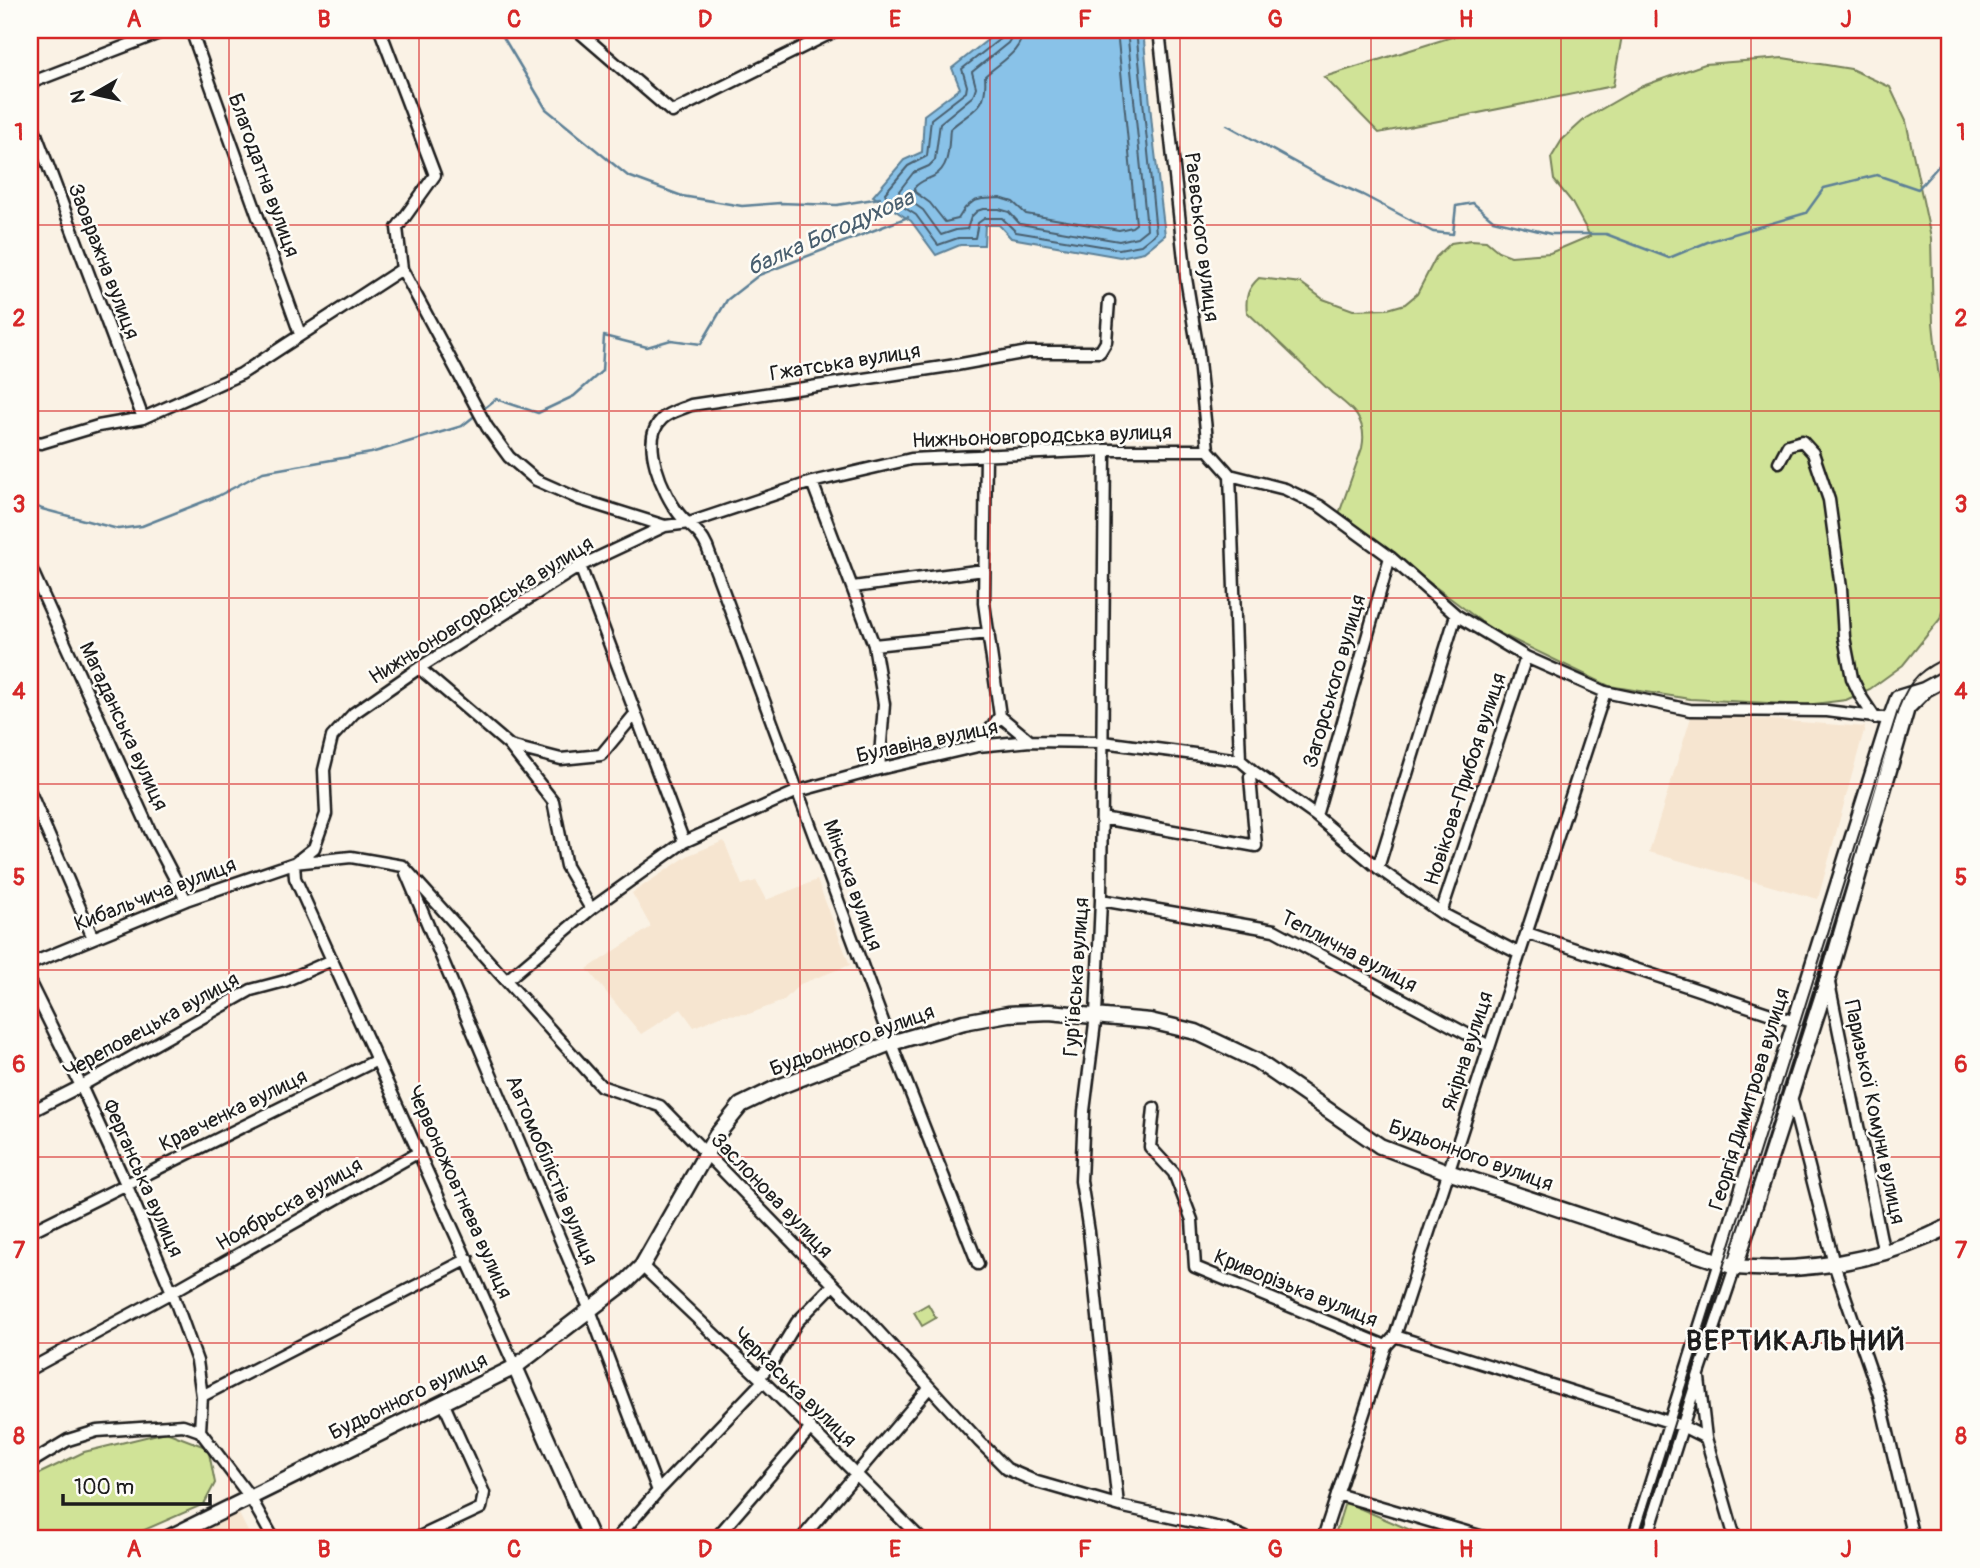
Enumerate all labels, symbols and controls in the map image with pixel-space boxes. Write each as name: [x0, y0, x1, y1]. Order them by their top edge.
text: A: [127, 5, 142, 34]
text: B: [317, 5, 331, 34]
text: C: [507, 5, 521, 34]
text: D: [698, 5, 712, 34]
text: E: [889, 5, 901, 34]
text: F: [1078, 5, 1092, 34]
text: G: [1267, 5, 1283, 34]
text: H: [1459, 5, 1473, 34]
text: I: [1653, 5, 1659, 34]
text: J: [1840, 5, 1852, 34]
north arrow: [60, 60, 130, 130]
text: N: [65, 88, 91, 105]
street label: Благодатна вулиця: [221, 90, 306, 261]
text: 1: [15, 118, 24, 147]
text: 1: [1957, 118, 1966, 147]
street label: Раєвського вулиця: [1178, 151, 1225, 323]
street label: Заовражна вулиця: [61, 179, 146, 343]
water label: балка Богодухова: [742, 182, 919, 282]
text: 2: [13, 304, 26, 333]
text: 2: [1955, 304, 1968, 333]
street label: Гжатська вулиця: [768, 337, 922, 388]
street label: Нижньоновгородська вулиця: [912, 418, 1172, 455]
text: 3: [13, 490, 25, 519]
text: 3: [1955, 490, 1967, 519]
street label: Нижньоновгородська вулиця: [364, 530, 599, 691]
street label: Загорського вулиця: [1297, 591, 1372, 771]
street label: Магаданська вулиця: [73, 638, 174, 815]
street label: Новікова-Прибоя вулиця: [1418, 669, 1513, 889]
text: 4: [12, 677, 26, 706]
text: 4: [1954, 677, 1968, 706]
street label: Булавіна вулиця: [854, 713, 1000, 770]
street label: Мінська вулиця: [816, 816, 889, 954]
street label: Кибальчича вулиця: [70, 851, 240, 938]
text: 5: [13, 863, 25, 892]
text: 5: [1955, 863, 1967, 892]
street label: Гур’ївська вулиця: [1057, 896, 1096, 1058]
street label: Теплична вулиця: [1276, 904, 1422, 999]
street label: Череповецька вулиця: [59, 966, 244, 1085]
street label: Георгія Димитрова вулиця: [1703, 985, 1796, 1214]
street label: Якірна вулиця: [1435, 988, 1500, 1114]
street label: Будьонного вулиця: [766, 998, 938, 1083]
street label: Паризької Комуни вулиця: [1838, 998, 1911, 1227]
text: 6: [12, 1050, 26, 1079]
text: 6: [1954, 1050, 1968, 1079]
street label: Кравченка вулиця: [155, 1063, 312, 1158]
street label: Автомобілістів вулиця: [499, 1071, 604, 1269]
street label: Червоножовтнева вулиця: [400, 1082, 519, 1303]
street label: Ферганська вулиця: [96, 1095, 189, 1261]
street label: Будьонного вулиця: [1385, 1113, 1557, 1198]
street label: Заслонова вулиця: [705, 1127, 838, 1264]
street label: Ноябрьска вулиця: [211, 1152, 367, 1257]
text: 7: [13, 1236, 26, 1265]
text: 7: [1955, 1236, 1968, 1265]
street label: Криворізька вулиця: [1210, 1243, 1382, 1334]
street label: Черкаська вулиця: [727, 1321, 862, 1453]
district label: ВЕРТИКАЛЬНИЙ: [1686, 1324, 1906, 1359]
street label: Будьонного вулиця: [325, 1346, 492, 1447]
text: 8: [13, 1422, 25, 1451]
text: 8: [1955, 1422, 1967, 1451]
scale bar: [63, 1463, 210, 1507]
text: 100 m: [74, 1474, 134, 1501]
text: A: [127, 1535, 142, 1564]
text: B: [317, 1535, 331, 1564]
text: C: [507, 1535, 521, 1564]
text: D: [698, 1535, 712, 1564]
text: E: [889, 1535, 901, 1564]
text: F: [1078, 1535, 1092, 1564]
text: G: [1267, 1535, 1283, 1564]
text: H: [1459, 1535, 1473, 1564]
text: I: [1653, 1535, 1659, 1564]
text: J: [1840, 1535, 1852, 1564]

